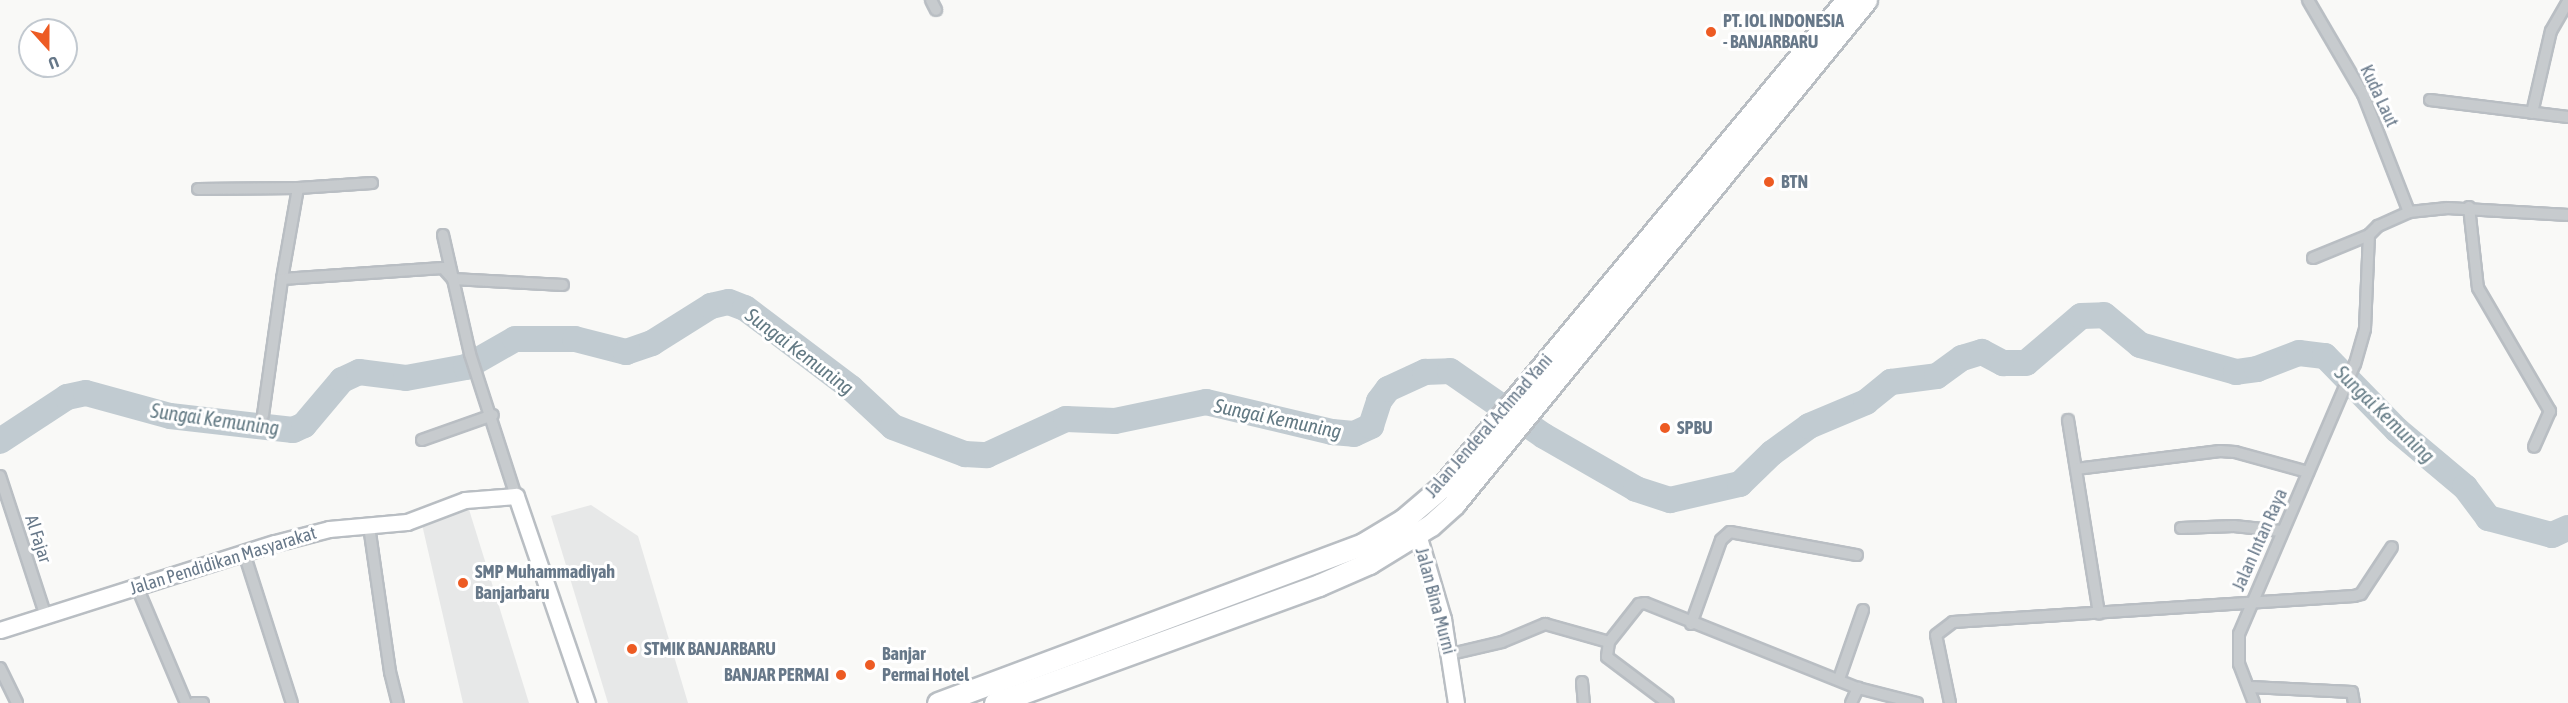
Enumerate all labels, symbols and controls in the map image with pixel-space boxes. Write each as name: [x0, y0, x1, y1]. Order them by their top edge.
place label: PT. IOL INDONESIA - BANJARBARU: [1723, 11, 1844, 54]
north arrow: [18, 18, 78, 78]
marker: PT. IOL INDONESIA - BANJARBARU: [1704, 25, 1718, 39]
text: U: [46, 53, 61, 73]
street label: Kuda Laut: [2355, 62, 2403, 130]
place label: BTN: [1781, 171, 1808, 193]
marker: BTN: [1762, 175, 1776, 189]
water label: Sungai Kemuning: [741, 302, 859, 400]
street label: Jalan Jenderal Achmad Yani: [1421, 350, 1557, 502]
water label: Sungai Kemuning: [2330, 360, 2440, 468]
water label: Sungai Kemuning: [1212, 393, 1344, 443]
water label: Sungai Kemuning: [149, 398, 281, 440]
place label: SPBU: [1677, 417, 1713, 439]
marker: SPBU: [1658, 421, 1672, 435]
street label: Jalan Intan Raya: [2228, 486, 2292, 594]
street label: Al Fajar: [20, 512, 56, 566]
street label: Jalan Pendidikan Masyarakat: [127, 522, 319, 600]
street label: Jalan Bina Murni: [1410, 545, 1460, 657]
place label: SMP Muhammadiyah Banjarbaru: [475, 562, 615, 604]
marker: SMP Muhammadiyah Banjarbaru: [456, 576, 470, 590]
place label: STMIK BANJARBARU: [644, 638, 776, 660]
marker: STMIK BANJARBARU: [625, 642, 639, 656]
place label: Banjar Permai Hotel: [882, 644, 969, 686]
marker: Banjar Permai Hotel: [863, 658, 877, 672]
place label: BANJAR PERMAI: [724, 664, 829, 686]
marker: BANJAR PERMAI: [834, 668, 848, 682]

